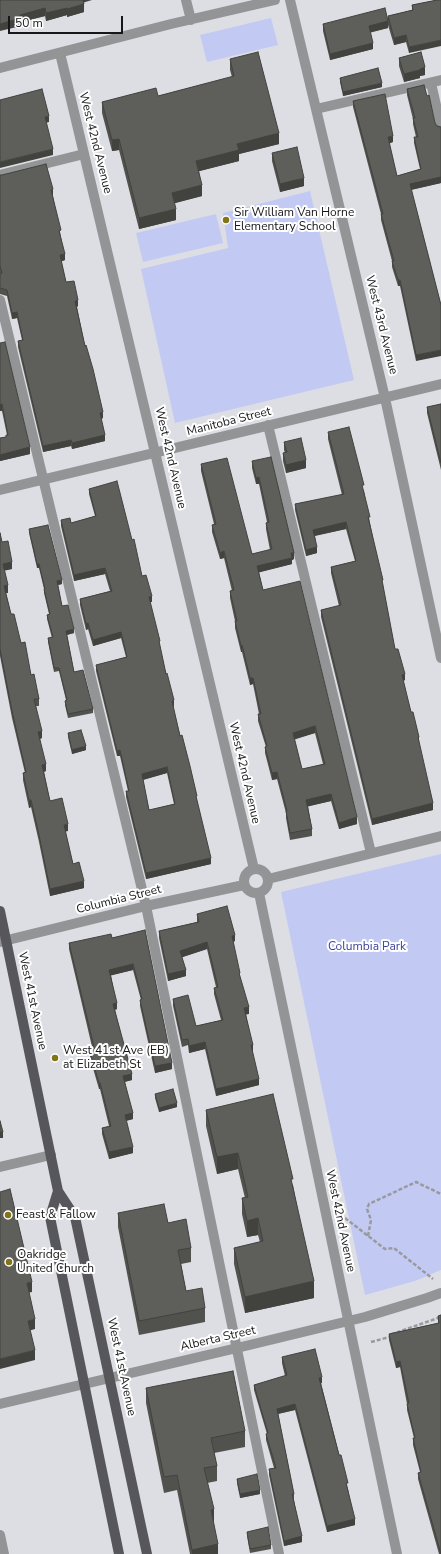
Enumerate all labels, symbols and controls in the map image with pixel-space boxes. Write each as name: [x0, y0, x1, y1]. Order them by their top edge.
scale bar: [10, 8, 125, 34]
text: 50 m: [15, 15, 43, 31]
street label: West 42nd Avenue: [75, 91, 115, 195]
place label: Sir William Van Horne Elementary School: [234, 206, 354, 234]
marker: Sir William Van Horne Elementary School: [221, 215, 231, 225]
street label: West 43rd Avenue: [362, 274, 400, 376]
street label: Manitoba Street: [185, 405, 273, 439]
street label: West 42nd Avenue: [151, 406, 189, 510]
street label: West 42nd Avenue: [225, 721, 263, 825]
street label: Columbia Street: [75, 883, 163, 917]
park label: Columbia Park: [328, 940, 406, 954]
street label: West 41st Avenue: [15, 951, 49, 1051]
place label: West 41st Ave (EB) at Elizabeth St: [63, 1044, 169, 1072]
marker: West 41st Ave (EB) at Elizabeth St: [50, 1053, 60, 1063]
street label: West 42nd Avenue: [322, 1169, 358, 1273]
place label: Feast & Fallow: [16, 1208, 96, 1222]
marker: Feast & Fallow: [3, 1210, 13, 1220]
place label: Oakridge United Church: [17, 1248, 94, 1276]
marker: Oakridge United Church: [4, 1257, 14, 1267]
street label: West 41st Avenue: [104, 1317, 138, 1417]
street label: Alberta Street: [179, 1323, 257, 1355]

